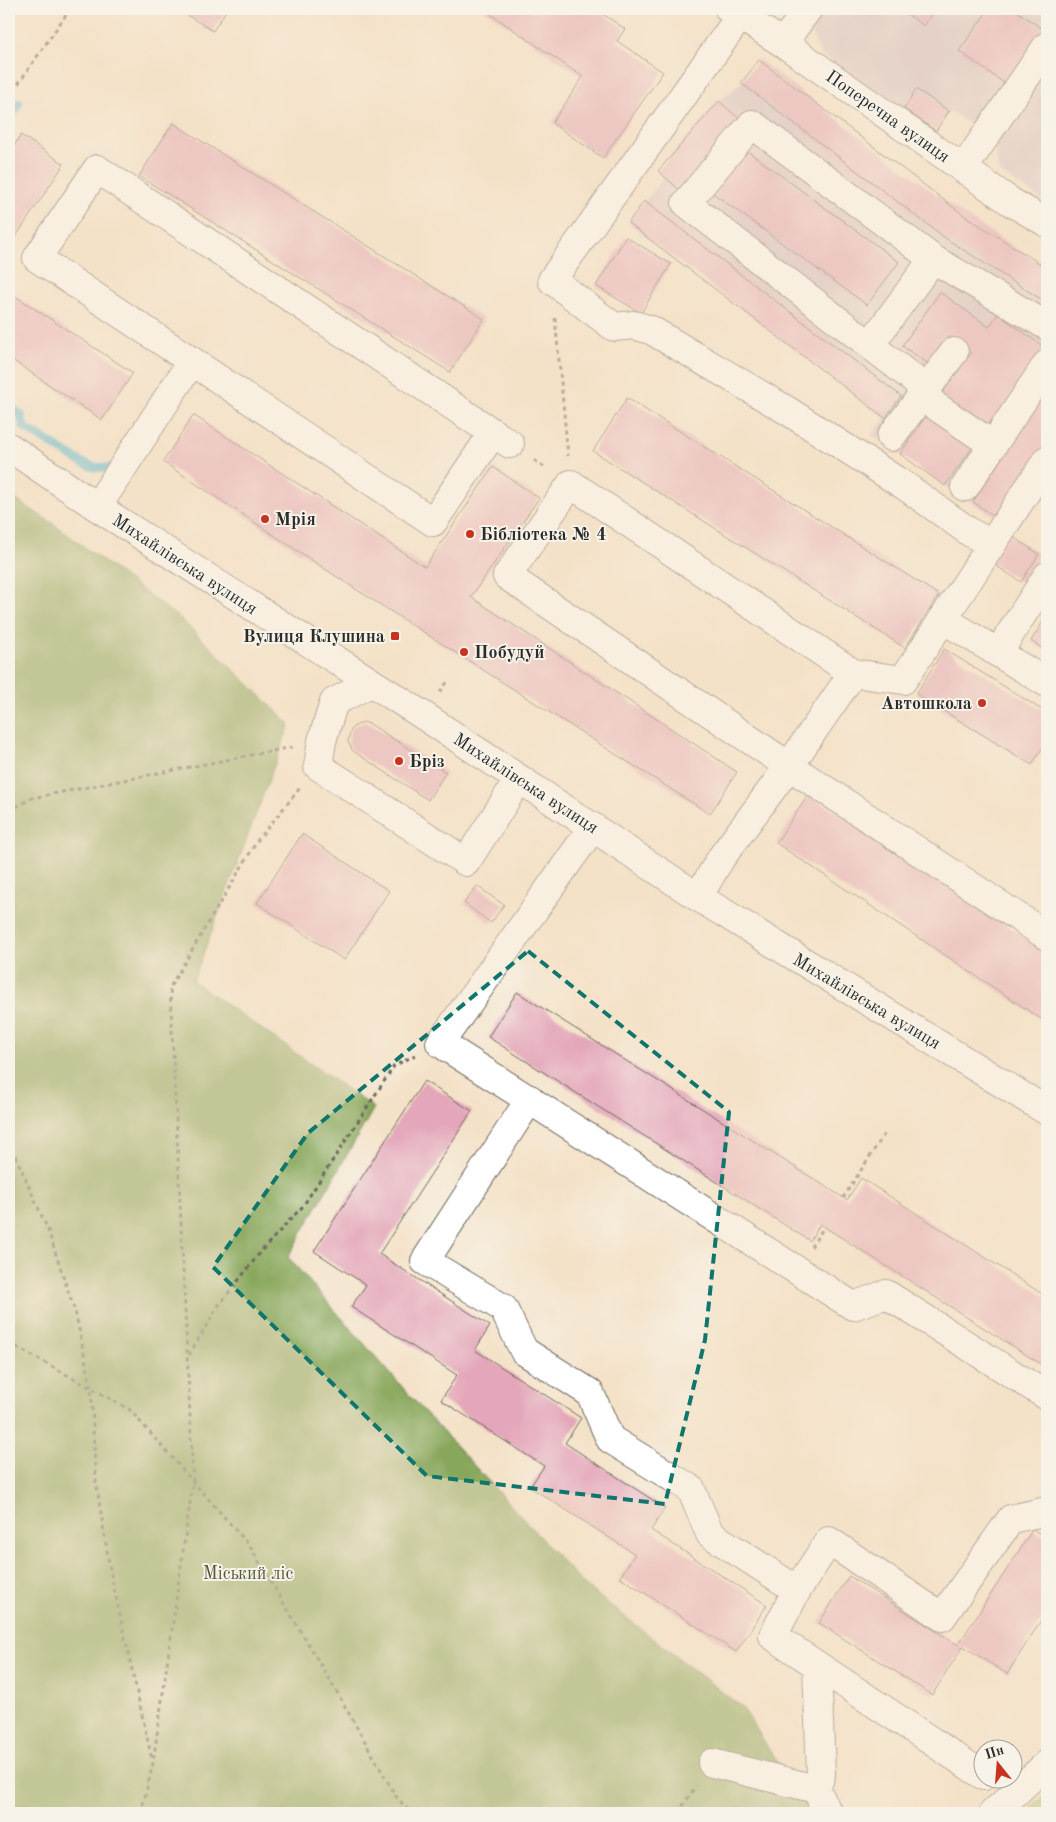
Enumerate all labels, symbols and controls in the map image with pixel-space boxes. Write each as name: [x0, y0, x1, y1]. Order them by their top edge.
street label: Поперечна вулиця: [822, 67, 953, 166]
street label: Михайлівська вулиця: [109, 511, 260, 618]
place label: Мрія: [275, 511, 316, 529]
marker: Мрія: [259, 513, 271, 525]
place label: Бібліотека № 4: [480, 526, 607, 544]
marker: Бібліотека № 4: [464, 528, 476, 540]
place label: Вулиця Клушина: [243, 628, 385, 646]
marker: Вулиця Клушина: [389, 630, 401, 642]
place label: Побудуй: [474, 644, 545, 662]
marker: Побудуй: [458, 646, 470, 658]
place label: Автошкола: [881, 695, 972, 713]
marker: Автошкола: [976, 697, 988, 709]
street label: Михайлівська вулиця: [450, 730, 601, 837]
place label: Бріз: [409, 753, 445, 771]
marker: Бріз: [393, 755, 405, 767]
street label: Михайлівська вулиця: [790, 951, 943, 1053]
park label: Міський ліс: [203, 1565, 293, 1583]
north arrow: [974, 1740, 1024, 1790]
text: Пн: [983, 1743, 1006, 1762]

